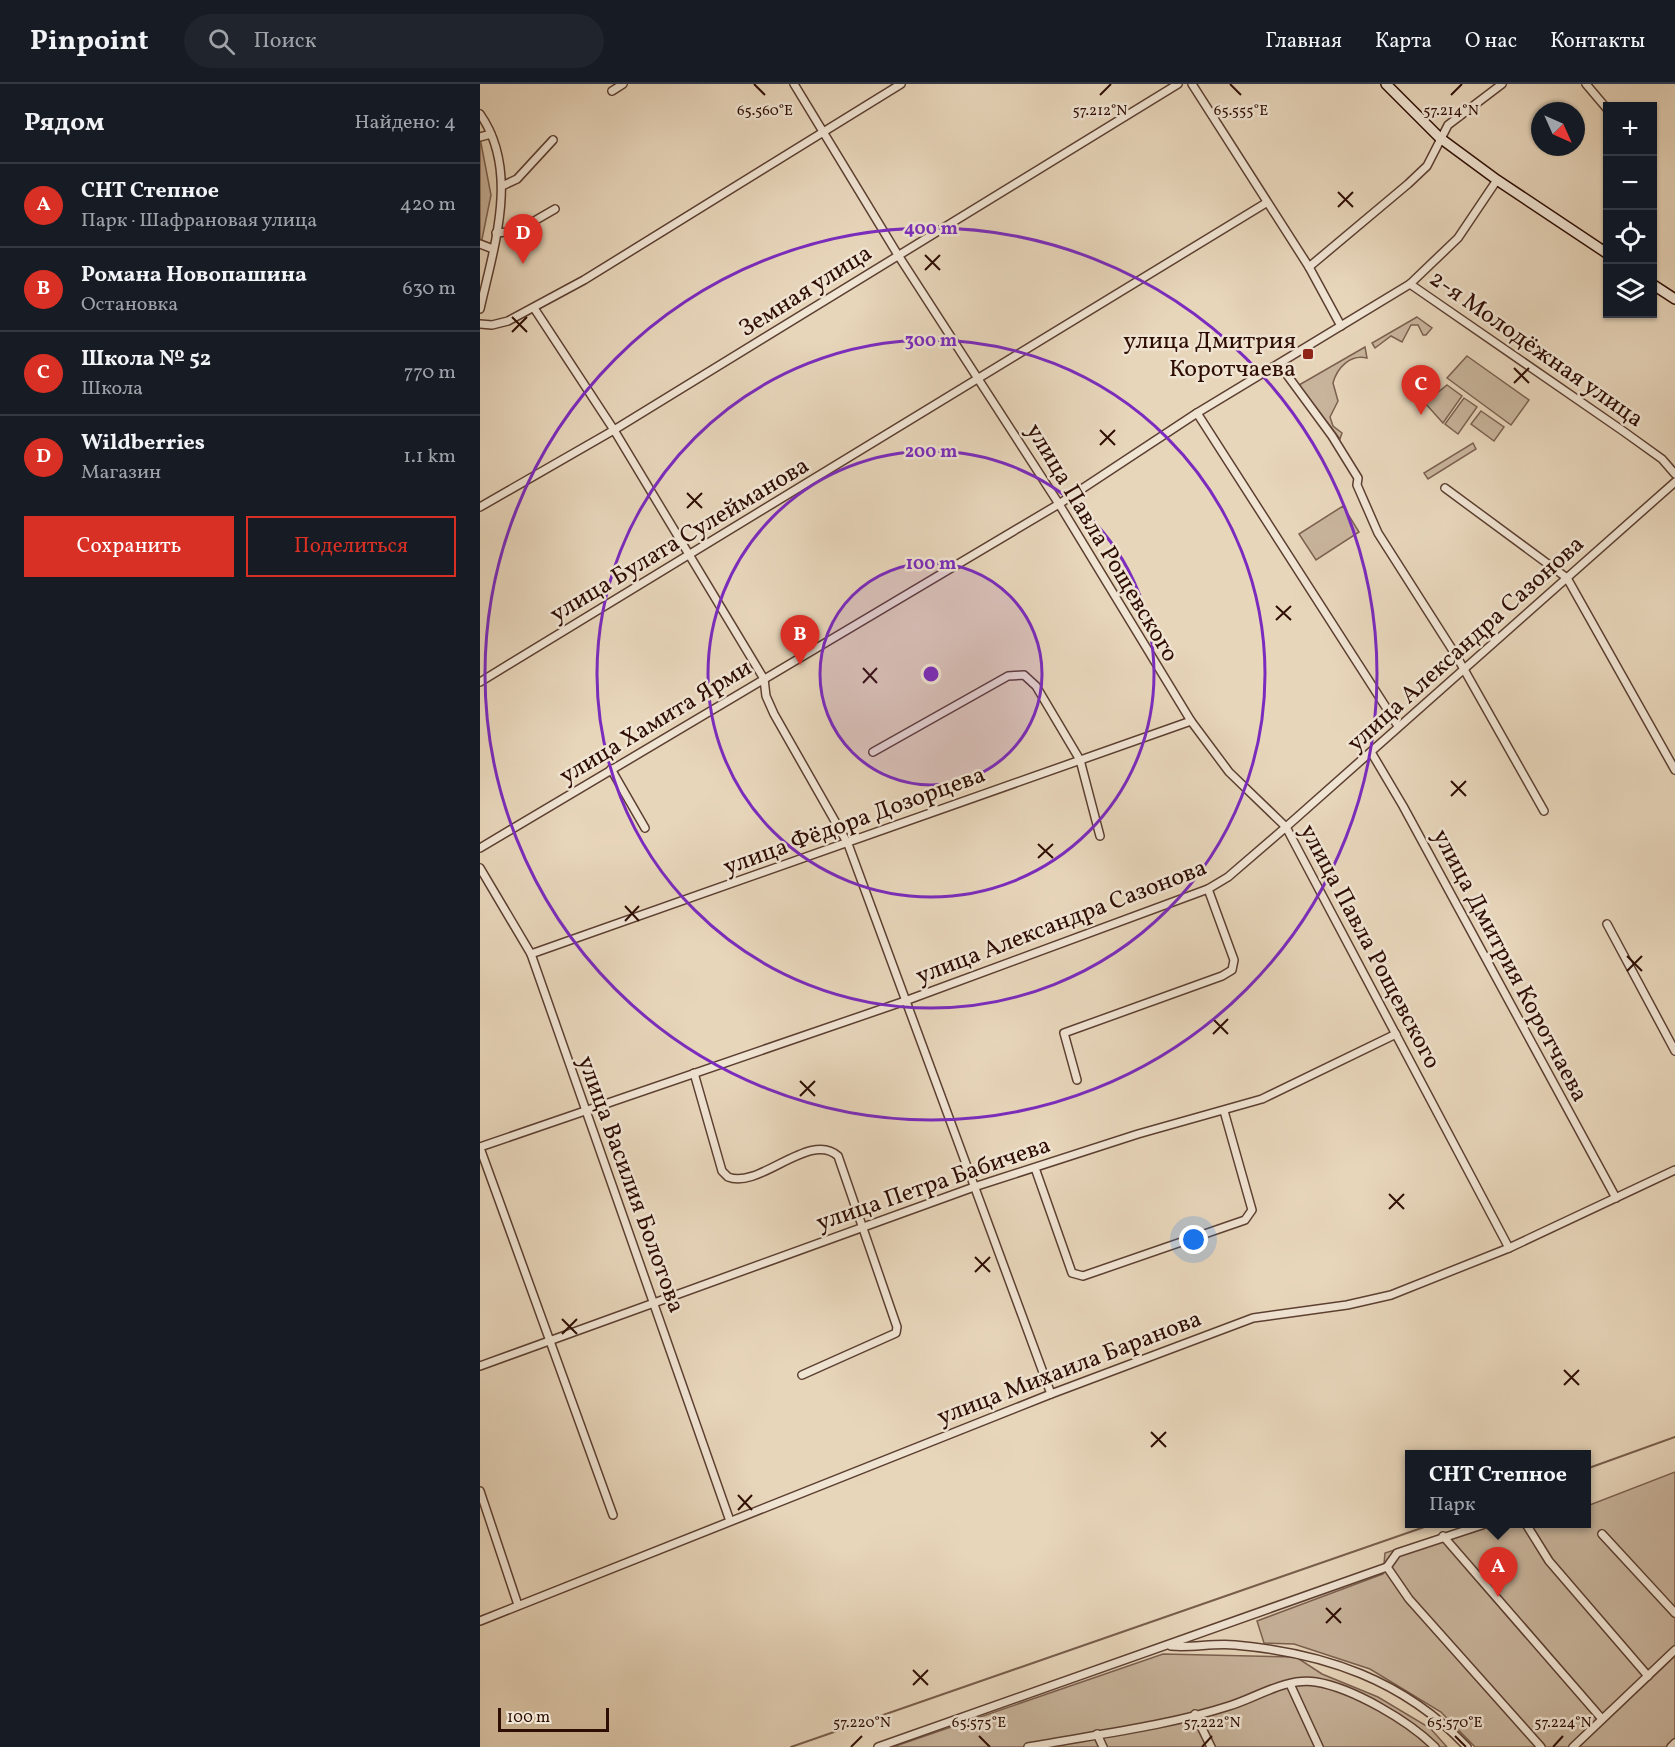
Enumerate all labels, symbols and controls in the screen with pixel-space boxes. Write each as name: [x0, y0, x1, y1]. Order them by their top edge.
search box: [184, 14, 604, 68]
text: Pinpoint: [30, 22, 148, 61]
icon: search: [205, 25, 238, 58]
text: Поиск: [253, 26, 316, 57]
text: Главная: [1265, 27, 1342, 56]
text: Карта: [1375, 27, 1432, 56]
text: О нас: [1465, 27, 1517, 56]
text: Контакты: [1550, 27, 1645, 56]
text: 65.560°E: [737, 101, 793, 122]
text: 57.212°N: [1073, 101, 1127, 122]
text: 65.555°E: [1214, 101, 1268, 122]
text: 57.214°N: [1423, 101, 1479, 122]
north arrow: [1531, 102, 1585, 156]
map controls: [1603, 102, 1657, 318]
button: +: [1603, 102, 1657, 156]
text: Рядом: [24, 105, 104, 141]
text: Найдено: 4: [355, 109, 456, 137]
button: −: [1603, 156, 1657, 210]
text: СНТ Степное: [81, 176, 219, 207]
text: A: [36, 191, 51, 219]
text: 420 m: [400, 191, 456, 219]
text: Парк · Шафрановая улица: [81, 207, 317, 235]
button: locate: [1603, 210, 1657, 264]
pin: D: [504, 214, 543, 264]
text: 400 m: [904, 217, 958, 242]
street label: Земная улица: [733, 237, 879, 346]
text: Романа Новопашина: [81, 260, 307, 291]
street label: 2-я Молодёжная улица: [1422, 263, 1650, 437]
button: layers: [1603, 264, 1657, 318]
text: B: [37, 275, 50, 303]
text: 630 m: [403, 275, 456, 303]
text: Остановка: [81, 291, 178, 319]
place label: улица Дмитрия Коротчаева: [1123, 325, 1296, 387]
text: 300 m: [905, 329, 957, 354]
text: Школа № 52: [81, 344, 211, 375]
marker: улица Дмитрия Коротчаева: [1301, 347, 1315, 361]
text: C: [37, 359, 50, 387]
text: 770 m: [404, 359, 456, 387]
pin: C: [1402, 366, 1440, 415]
text: Школа: [81, 375, 143, 403]
street label: улица Павла Рощевского: [1016, 417, 1186, 669]
text: Wildberries: [81, 428, 205, 459]
text: 200 m: [905, 440, 957, 465]
text: D: [36, 443, 51, 471]
text: 1.1 km: [403, 443, 456, 471]
street label: улица Булата Сулейманова: [544, 450, 816, 632]
text: Магазин: [81, 459, 161, 487]
button: Сохранить: [24, 516, 234, 577]
button: Поделиться: [246, 516, 456, 577]
street label: улица Александра Сазонова: [1340, 528, 1593, 761]
text: 100 m: [906, 552, 956, 577]
pin: B: [780, 616, 820, 665]
street label: улица Хамита Ярми: [553, 652, 759, 794]
centre of rings: [921, 664, 941, 684]
street label: улица Фёдора Дозорцева: [719, 759, 990, 885]
street label: улица Павла Рощевского: [1290, 818, 1448, 1075]
street label: улица Дмитрия Коротчаева: [1423, 823, 1596, 1108]
street label: улица Александра Сазонова: [911, 852, 1212, 994]
street label: улица Василия Болотова: [568, 1051, 692, 1318]
street label: улица Петра Бабичева: [812, 1129, 1055, 1241]
your location: [1179, 1225, 1208, 1254]
street label: улица Михаила Баранова: [933, 1303, 1207, 1435]
popup: [1405, 1450, 1591, 1528]
text: СНТ Степное: [1429, 1460, 1567, 1491]
text: Парк: [1429, 1491, 1475, 1519]
pin: A: [1478, 1548, 1518, 1597]
scale bar: [498, 1705, 609, 1732]
text: 100 m: [507, 1707, 550, 1729]
text: 57.220°N: [833, 1713, 891, 1734]
text: 65.575°E: [952, 1713, 1006, 1734]
text: 57.222°N: [1183, 1713, 1241, 1734]
text: 65.570°E: [1427, 1713, 1483, 1734]
text: 57.224°N: [1534, 1713, 1592, 1734]

